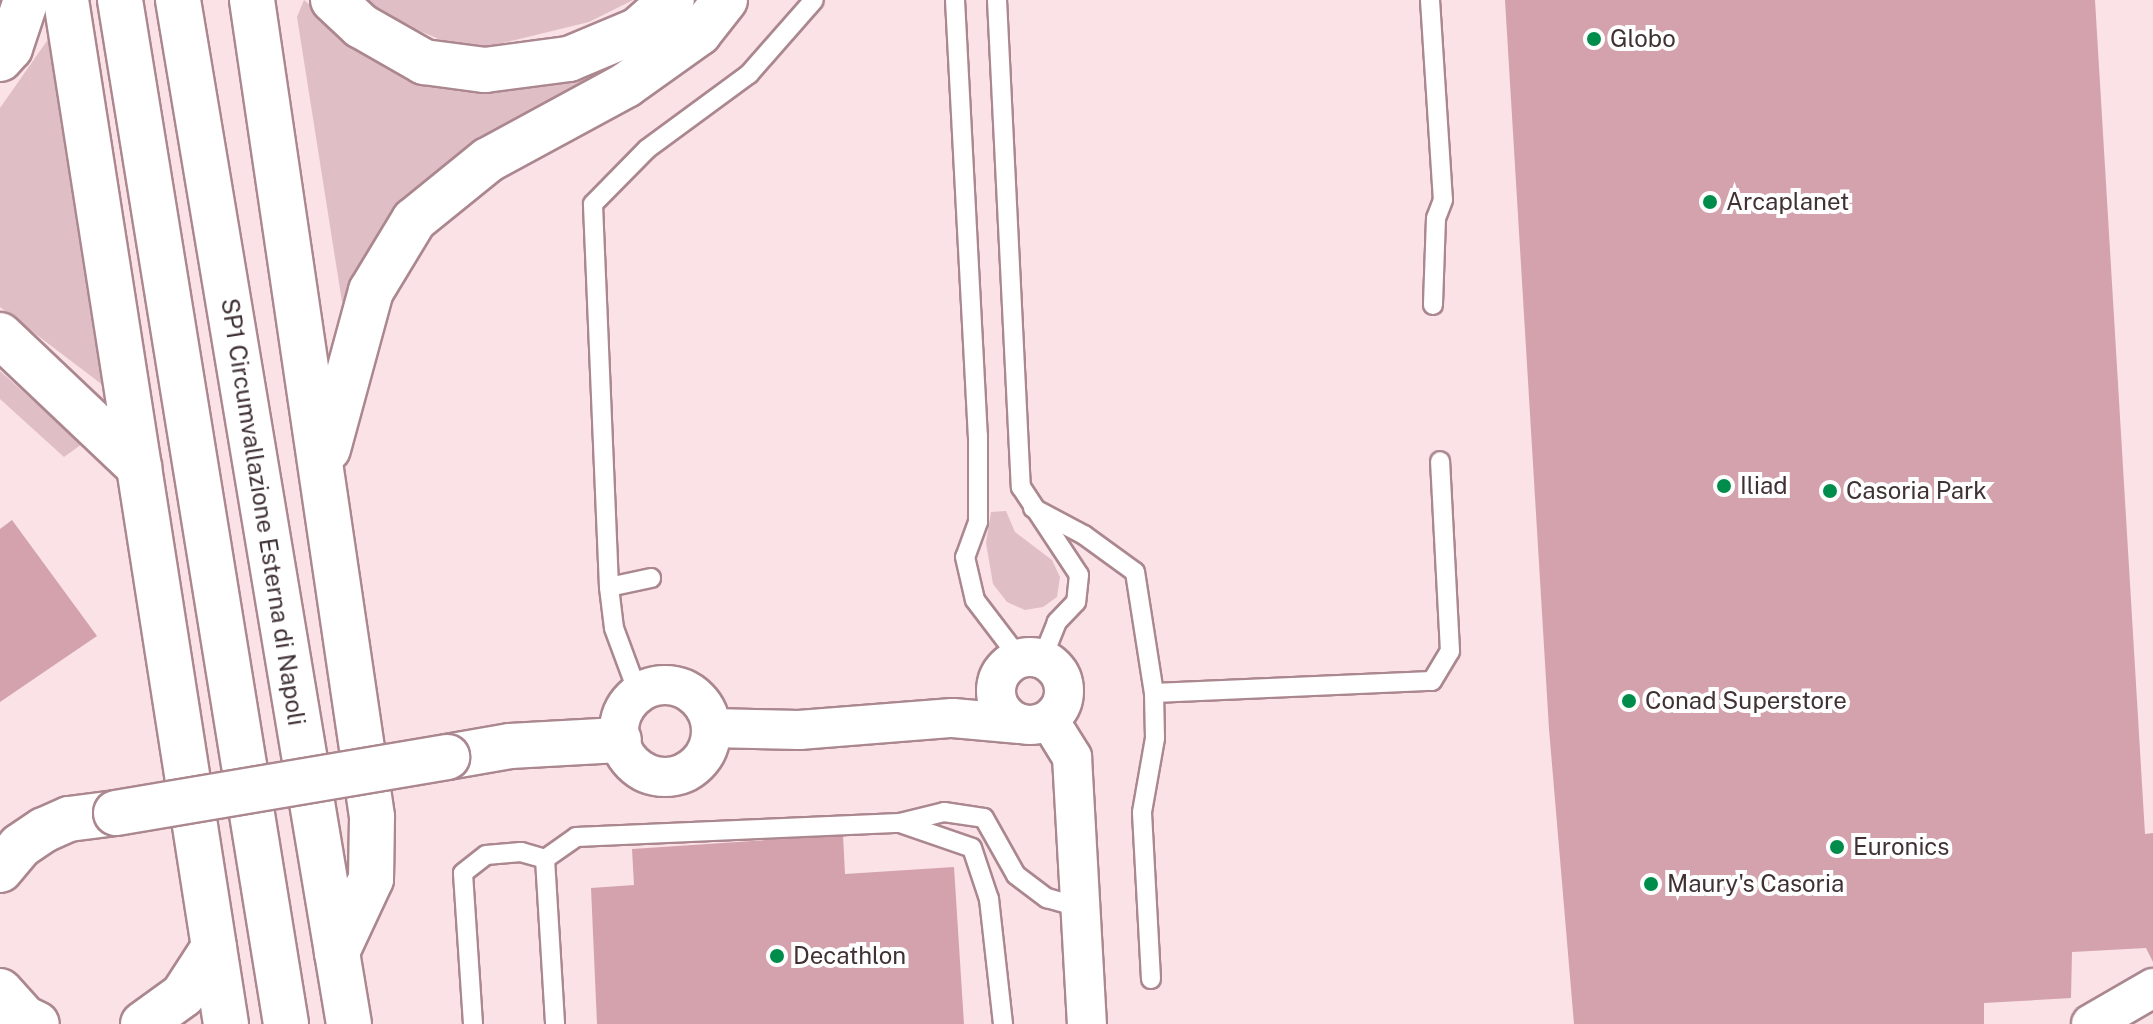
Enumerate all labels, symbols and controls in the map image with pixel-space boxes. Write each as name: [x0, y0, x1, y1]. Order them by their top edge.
place label: Globo: [1610, 25, 1676, 53]
marker: Globo: [1585, 30, 1603, 48]
place label: Arcaplanet: [1726, 188, 1849, 216]
marker: Arcaplanet: [1701, 193, 1719, 211]
street label: SP1 Circumvallazione Esterna di Napoli: [215, 296, 311, 728]
place label: Iliad: [1740, 472, 1787, 500]
marker: Iliad: [1715, 477, 1733, 495]
place label: Casoria Park: [1846, 477, 1987, 505]
marker: Casoria Park: [1821, 482, 1839, 500]
place label: Conad Superstore: [1645, 687, 1847, 715]
marker: Conad Superstore: [1620, 692, 1638, 710]
place label: Euronics: [1853, 833, 1949, 861]
marker: Euronics: [1828, 838, 1846, 856]
place label: Maury's Casoria: [1667, 870, 1844, 898]
marker: Maury's Casoria: [1642, 875, 1660, 893]
place label: Decathlon: [793, 942, 906, 970]
marker: Decathlon: [768, 947, 786, 965]

